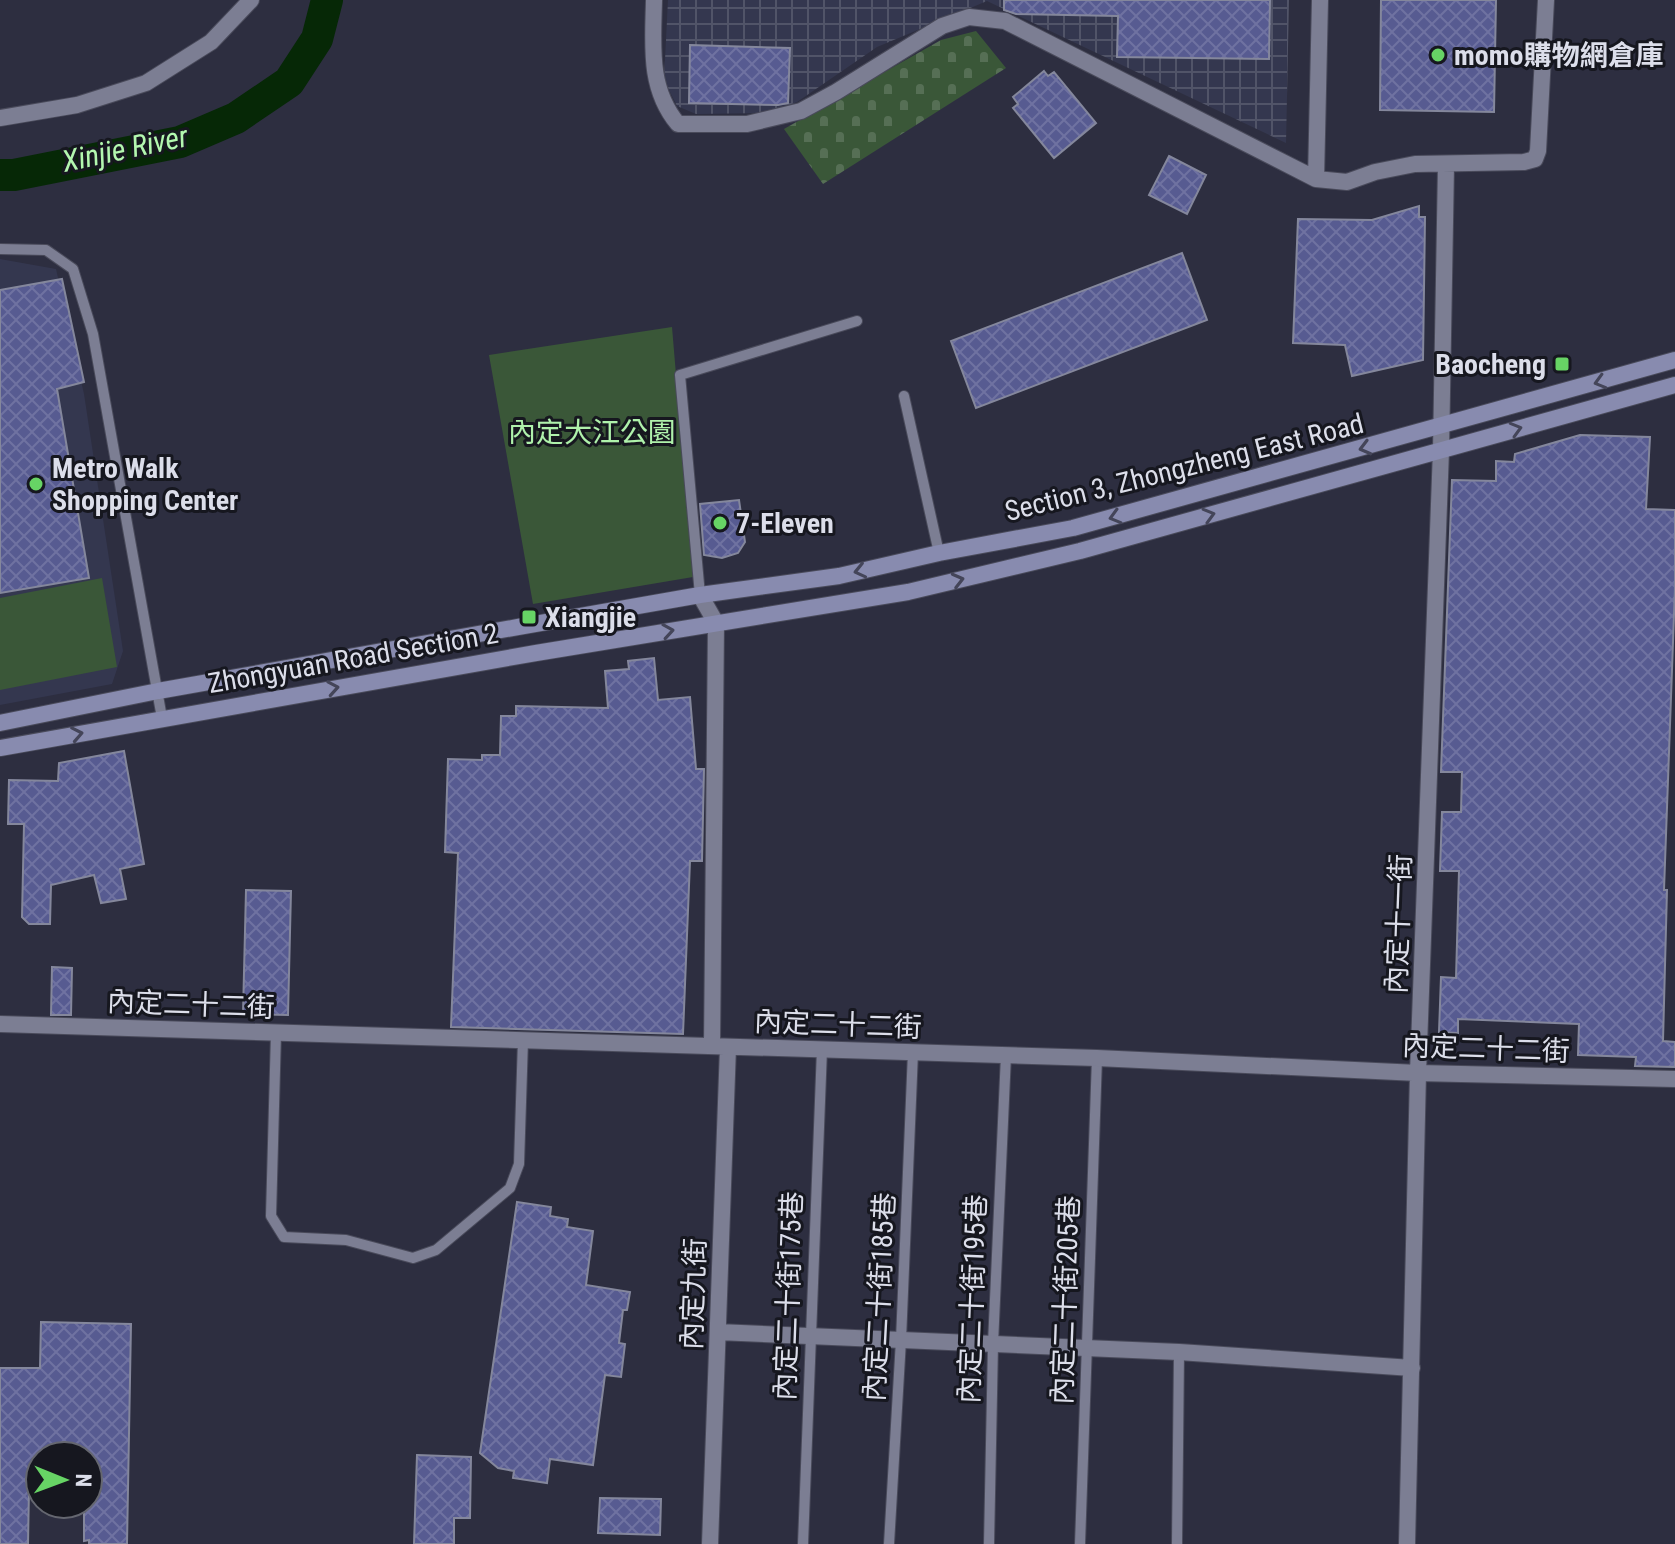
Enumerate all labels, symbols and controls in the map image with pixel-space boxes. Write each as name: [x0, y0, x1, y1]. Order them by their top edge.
place label: momo購物網倉庫: [1454, 39, 1663, 72]
marker: momo購物網倉庫: [1429, 46, 1447, 64]
water label: Xinjie River: [58, 118, 192, 179]
place label: Baocheng: [1435, 348, 1546, 381]
marker: Baocheng: [1553, 355, 1571, 373]
one-way arrow: [1594, 373, 1607, 389]
street label: Section 3, Zhongzheng East Road: [1001, 407, 1367, 528]
park label: 內定大江公園: [508, 416, 676, 449]
one-way arrow: [1509, 422, 1523, 438]
one-way arrow: [1359, 438, 1373, 455]
place label: Metro Walk Shopping Center: [52, 452, 238, 517]
marker: Metro Walk Shopping Center: [27, 475, 45, 493]
place label: 7-Eleven: [736, 507, 834, 540]
one-way arrow: [1108, 507, 1122, 524]
one-way arrow: [1202, 507, 1216, 524]
marker: 7-Eleven: [711, 514, 729, 532]
one-way arrow: [854, 562, 868, 579]
one-way arrow: [951, 573, 964, 590]
place label: Xiangjie: [545, 601, 636, 634]
marker: Xiangjie: [520, 608, 538, 626]
street label: Zhongyuan Road Section 2: [205, 617, 501, 700]
one-way arrow: [661, 623, 675, 640]
one-way arrow: [326, 681, 339, 698]
one-way arrow: [70, 726, 83, 743]
street label: 內定十一街: [1380, 853, 1417, 995]
street label: 內定二十二街: [106, 985, 276, 1024]
street label: 內定二十二街: [753, 1005, 923, 1044]
street label: 內定二十二街: [1401, 1029, 1571, 1068]
street label: 內定二十街175巷: [768, 1191, 809, 1401]
street label: 內定二十街185巷: [858, 1192, 901, 1402]
street label: 內定二十街195巷: [952, 1194, 993, 1404]
street label: 內定二十街205巷: [1045, 1195, 1086, 1405]
street label: 內定九街: [675, 1237, 712, 1351]
north arrow: [24, 1440, 104, 1520]
text: N: [71, 1473, 96, 1487]

